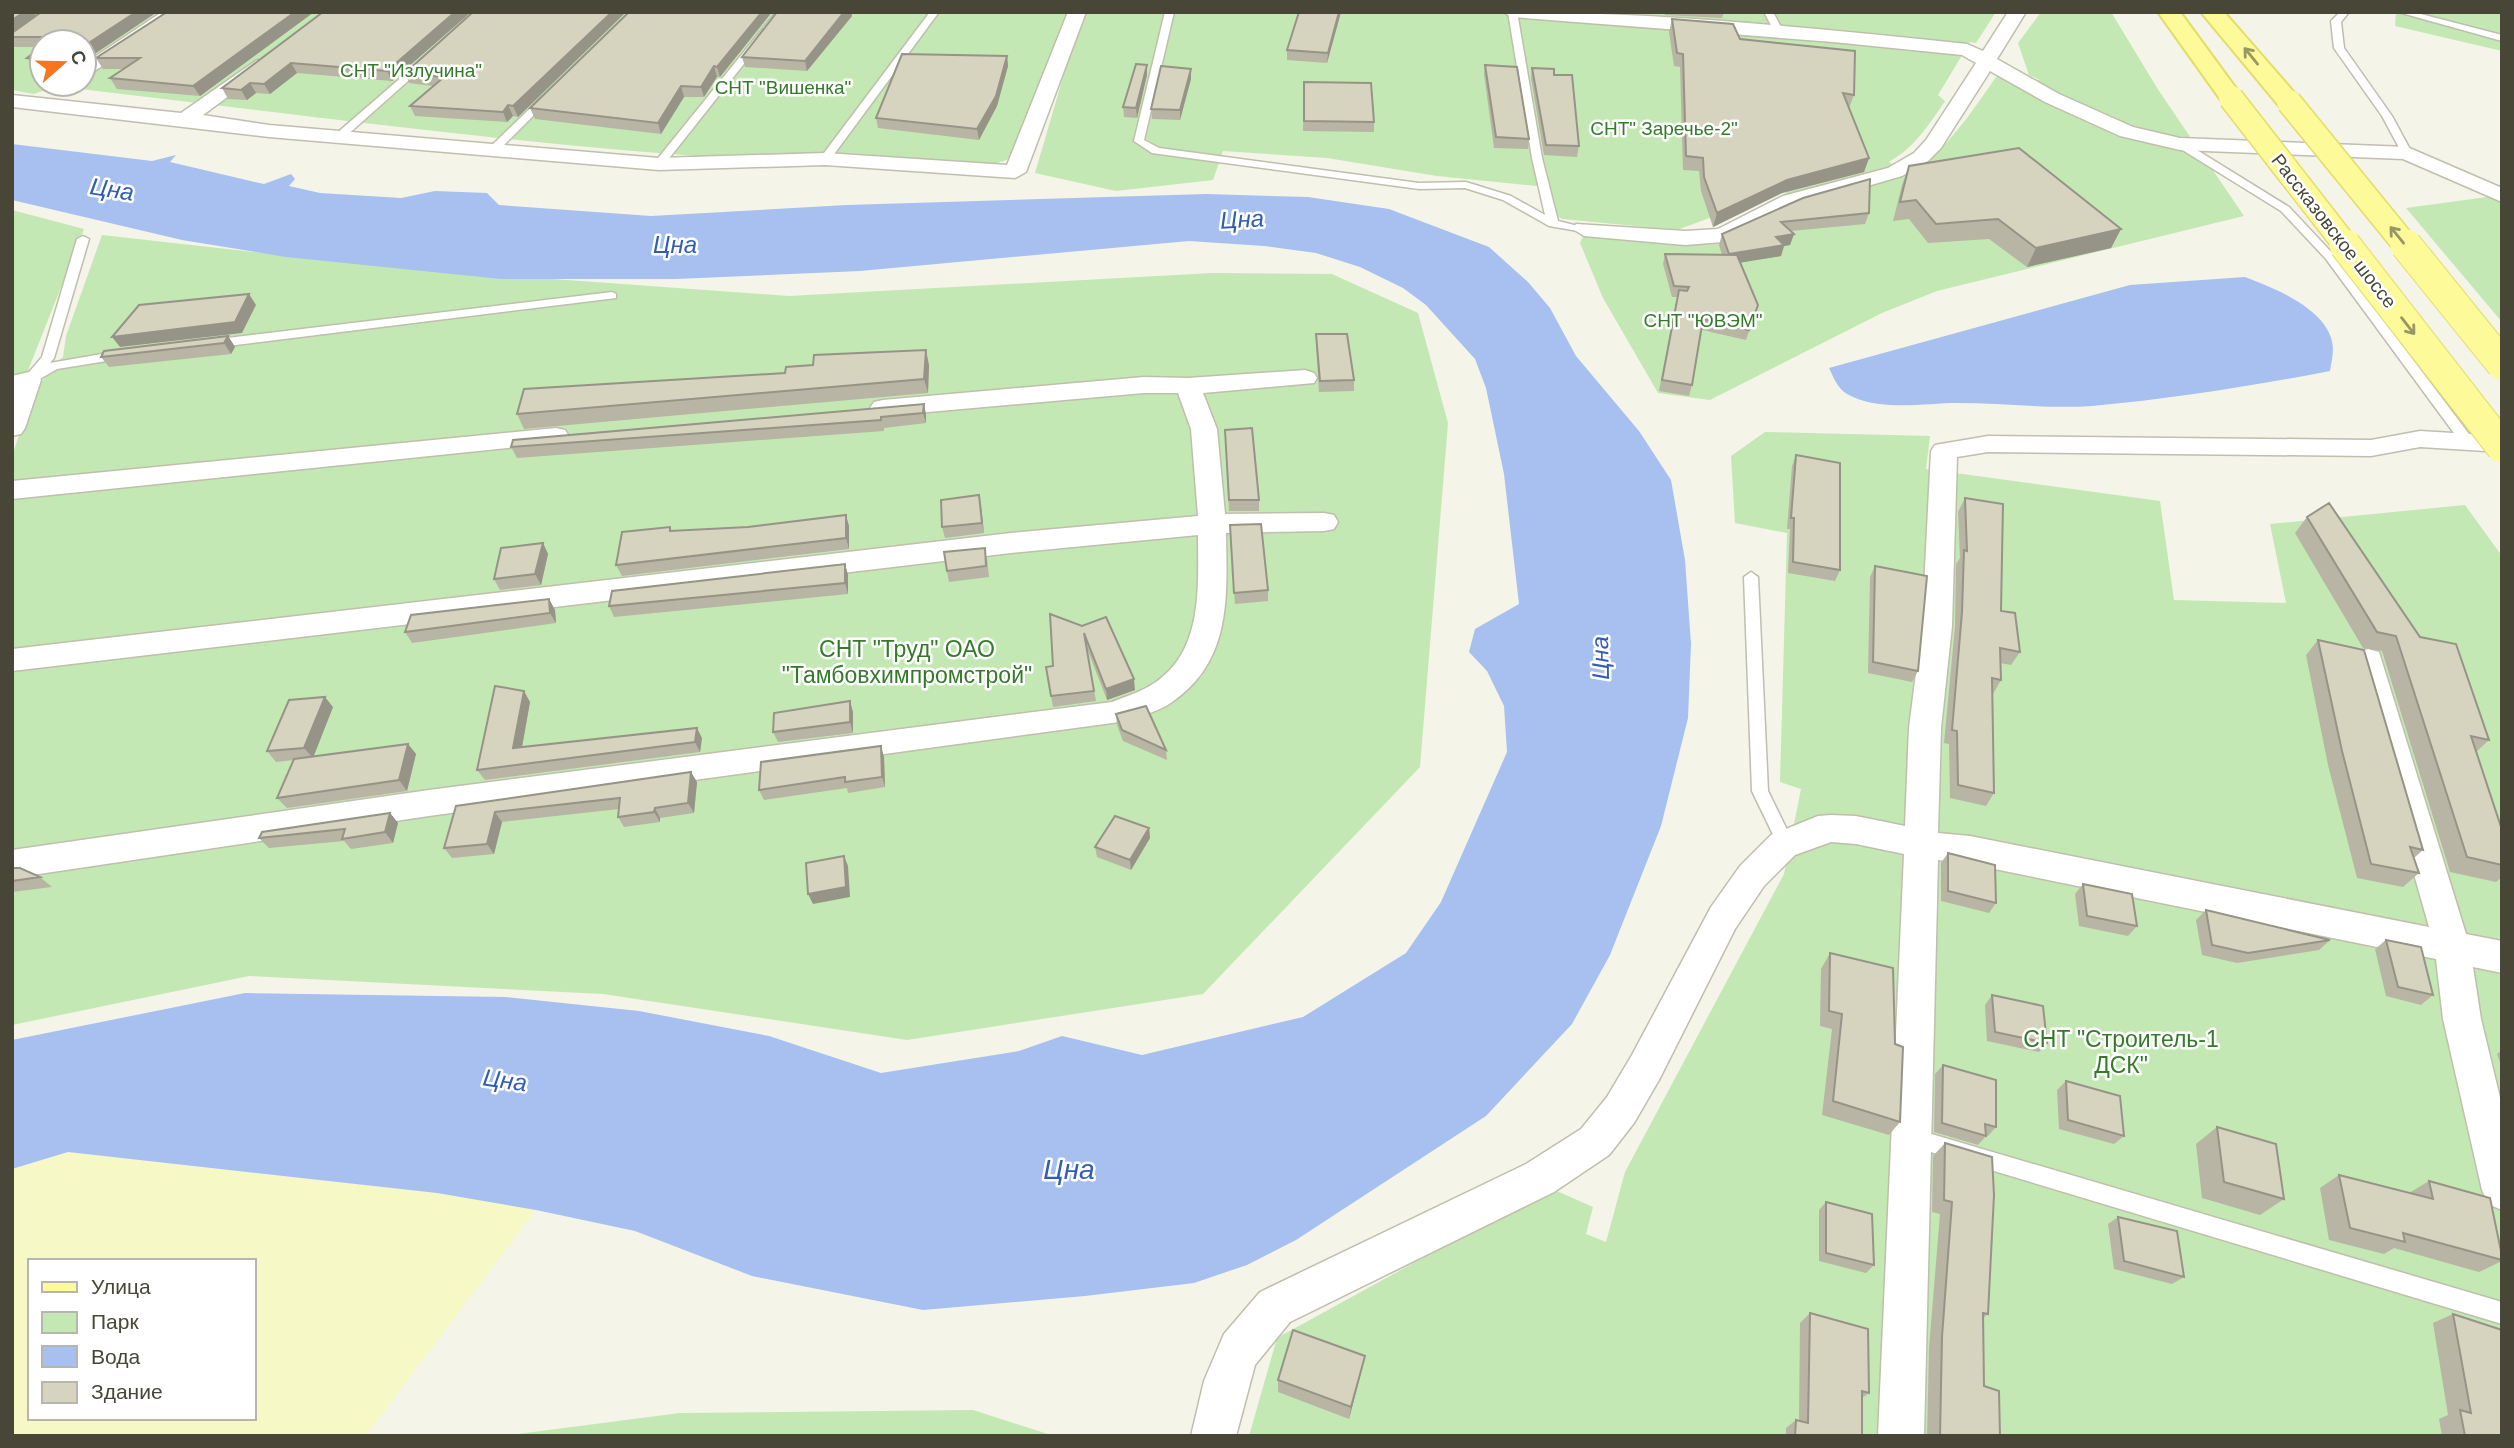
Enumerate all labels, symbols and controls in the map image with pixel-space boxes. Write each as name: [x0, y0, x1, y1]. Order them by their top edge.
north arrow: [28, 28, 98, 98]
text: С: [66, 47, 91, 68]
one-way arrow: [2244, 48, 2259, 66]
park label: СНТ "Излучина": [340, 60, 482, 81]
park label: СНТ "Вишенка": [715, 77, 851, 98]
park label: СНТ" Заречье-2": [1590, 118, 1738, 139]
street label: Рассказовское шоссе: [2267, 150, 2401, 312]
water label: Цна: [88, 172, 136, 206]
water label: Цна: [1219, 204, 1265, 234]
one-way arrow: [2389, 227, 2405, 245]
water label: Цна: [653, 231, 697, 258]
park label: СНТ "ЮВЭМ": [1643, 310, 1763, 331]
one-way arrow: [2400, 316, 2415, 335]
park label: СНТ "Труд" ОАО "Тамбовхимпромстрой": [782, 636, 1032, 688]
water label: Цна: [1586, 636, 1614, 680]
park label: СНТ "Строитель-1 ДСК": [2023, 1026, 2219, 1078]
water label: Цна: [481, 1064, 529, 1096]
water label: Цна: [1043, 1154, 1095, 1185]
legend: [28, 1259, 256, 1420]
text: Улица: [91, 1275, 151, 1298]
text: Парк: [91, 1310, 139, 1333]
text: Вода: [91, 1345, 140, 1368]
text: Здание: [91, 1380, 163, 1403]

